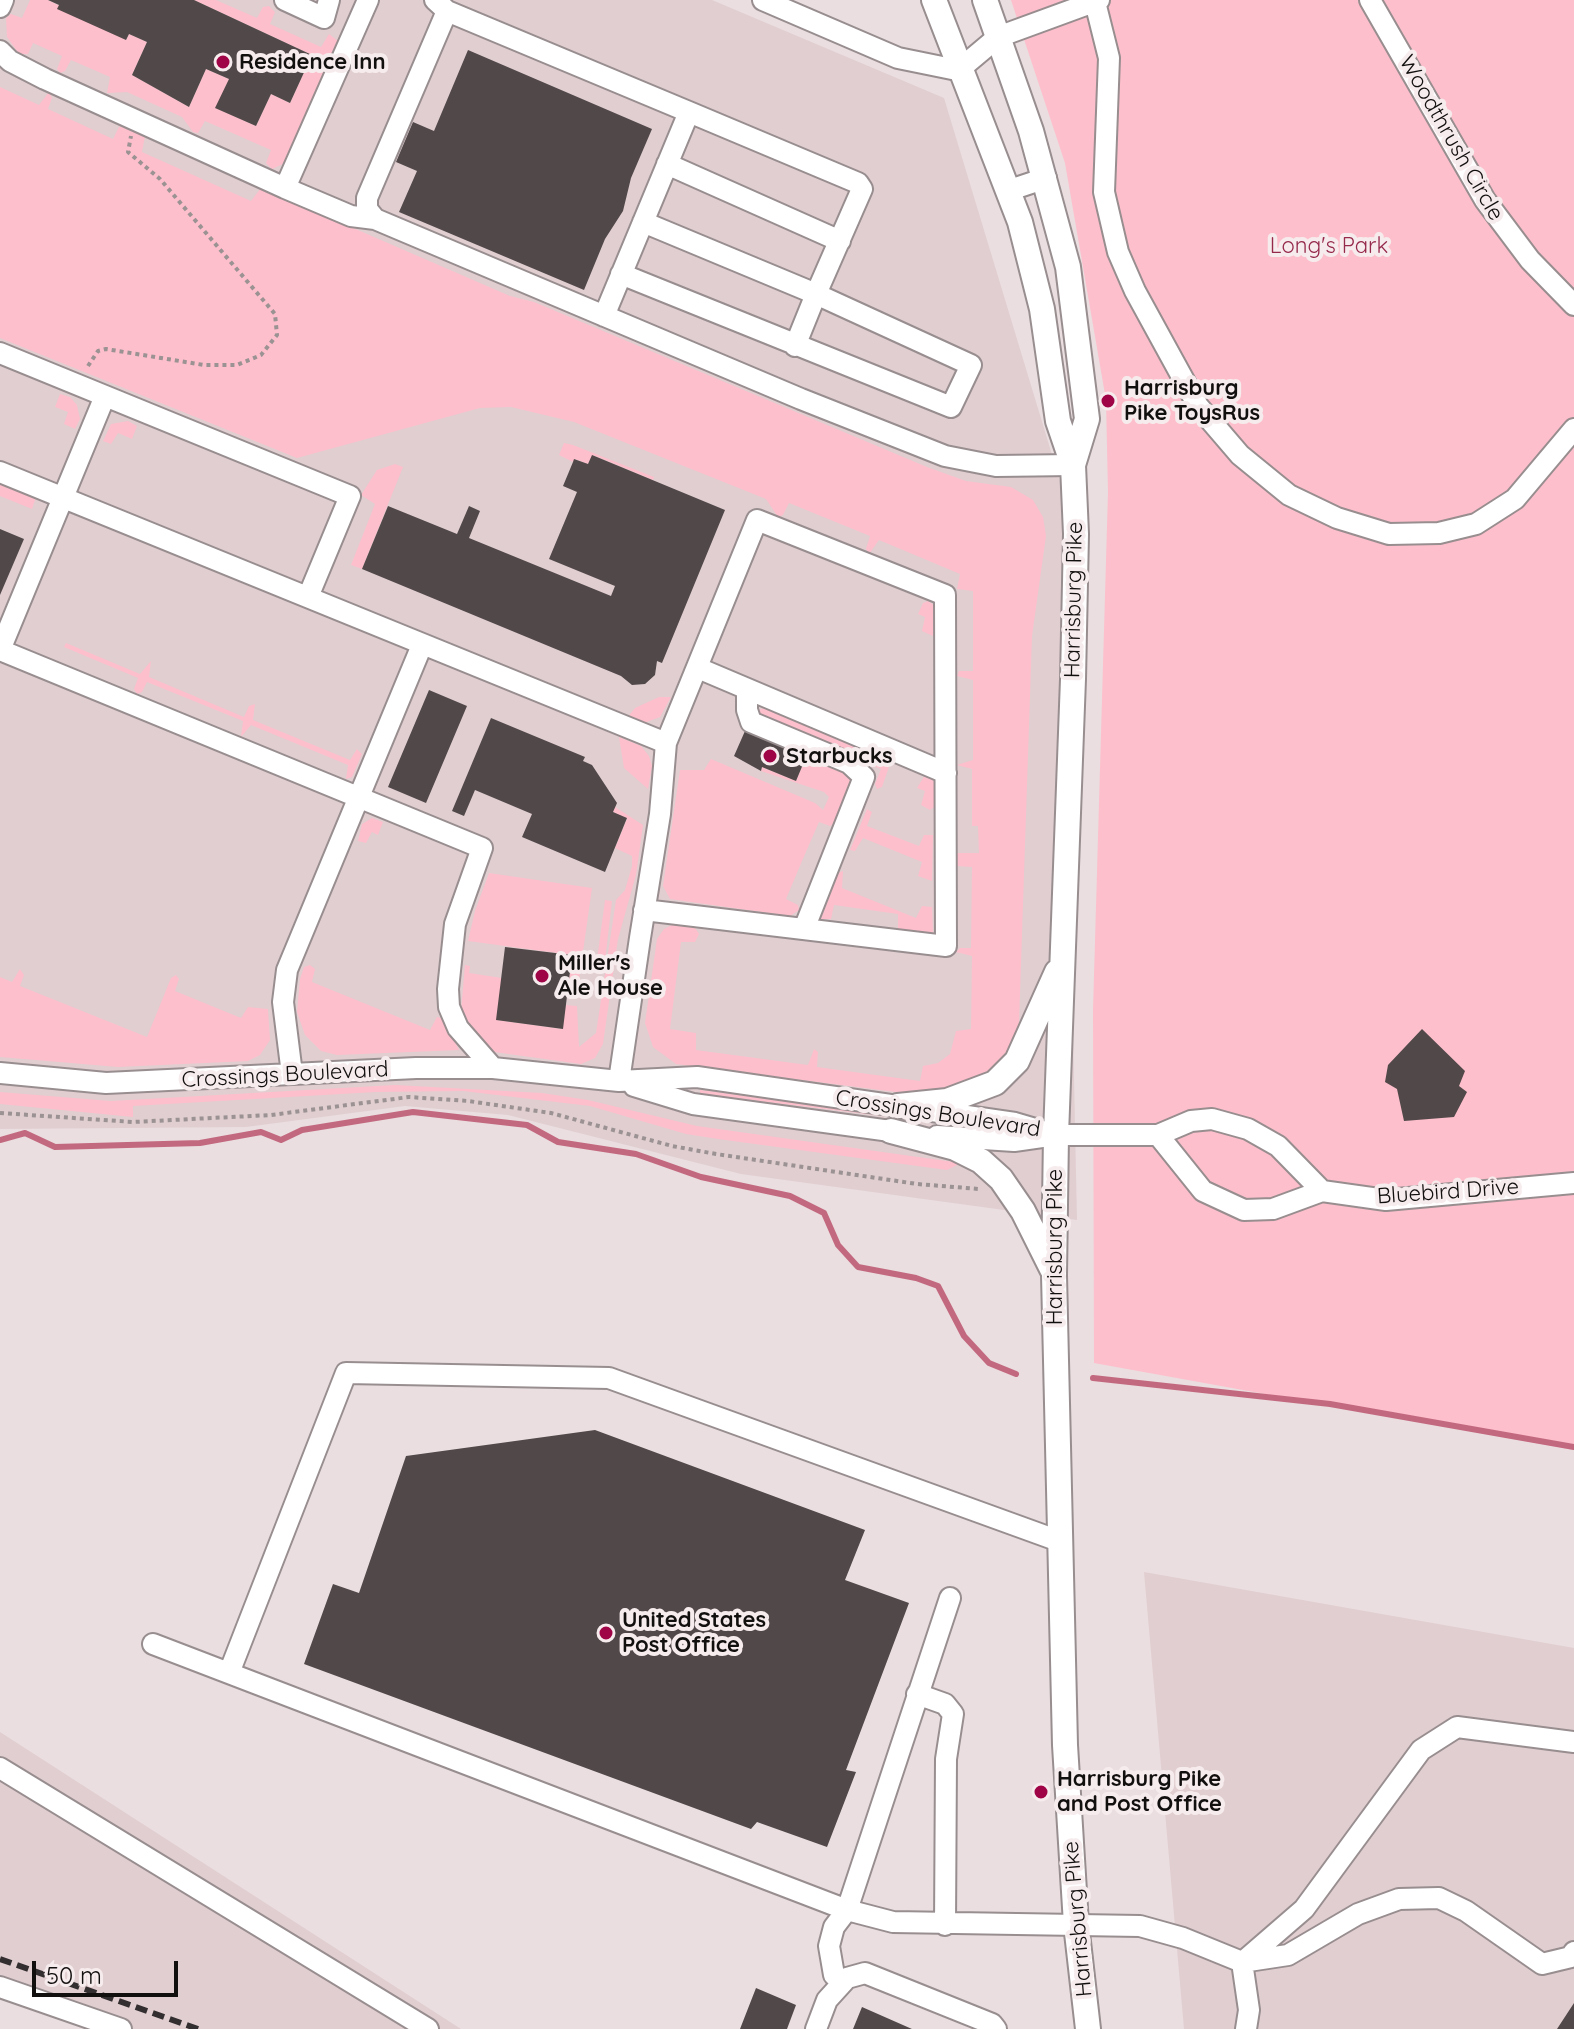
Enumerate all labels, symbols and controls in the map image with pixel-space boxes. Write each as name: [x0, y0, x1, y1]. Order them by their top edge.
place label: Residence Inn: [239, 49, 386, 75]
street label: Woodthrush Circle: [1393, 51, 1509, 225]
marker: Residence Inn: [214, 53, 232, 71]
park label: Long's Park: [1270, 233, 1388, 259]
place label: Harrisburg Pike ToysRus: [1124, 375, 1260, 426]
marker: Harrisburg Pike ToysRus: [1099, 392, 1117, 410]
street label: Harrisburg Pike: [1059, 522, 1089, 678]
place label: Starbucks: [786, 743, 893, 769]
marker: Starbucks: [761, 747, 779, 765]
place label: Miller's Ale House: [558, 950, 663, 1002]
marker: Miller's Ale House: [533, 967, 551, 985]
street label: Crossings Boulevard: [181, 1056, 389, 1094]
street label: Crossings Boulevard: [834, 1085, 1042, 1143]
street label: Harrisburg Pike: [1042, 1169, 1068, 1325]
street label: Bluebird Drive: [1376, 1174, 1520, 1210]
place label: United States Post Office: [622, 1607, 766, 1658]
marker: United States Post Office: [597, 1624, 615, 1642]
place label: Harrisburg Pike and Post Office: [1057, 1766, 1222, 1818]
marker: Harrisburg Pike and Post Office: [1032, 1783, 1050, 1801]
street label: Harrisburg Pike: [1058, 1840, 1098, 1998]
scale bar: [36, 1945, 182, 1995]
text: 50 m: [46, 1960, 102, 1990]

